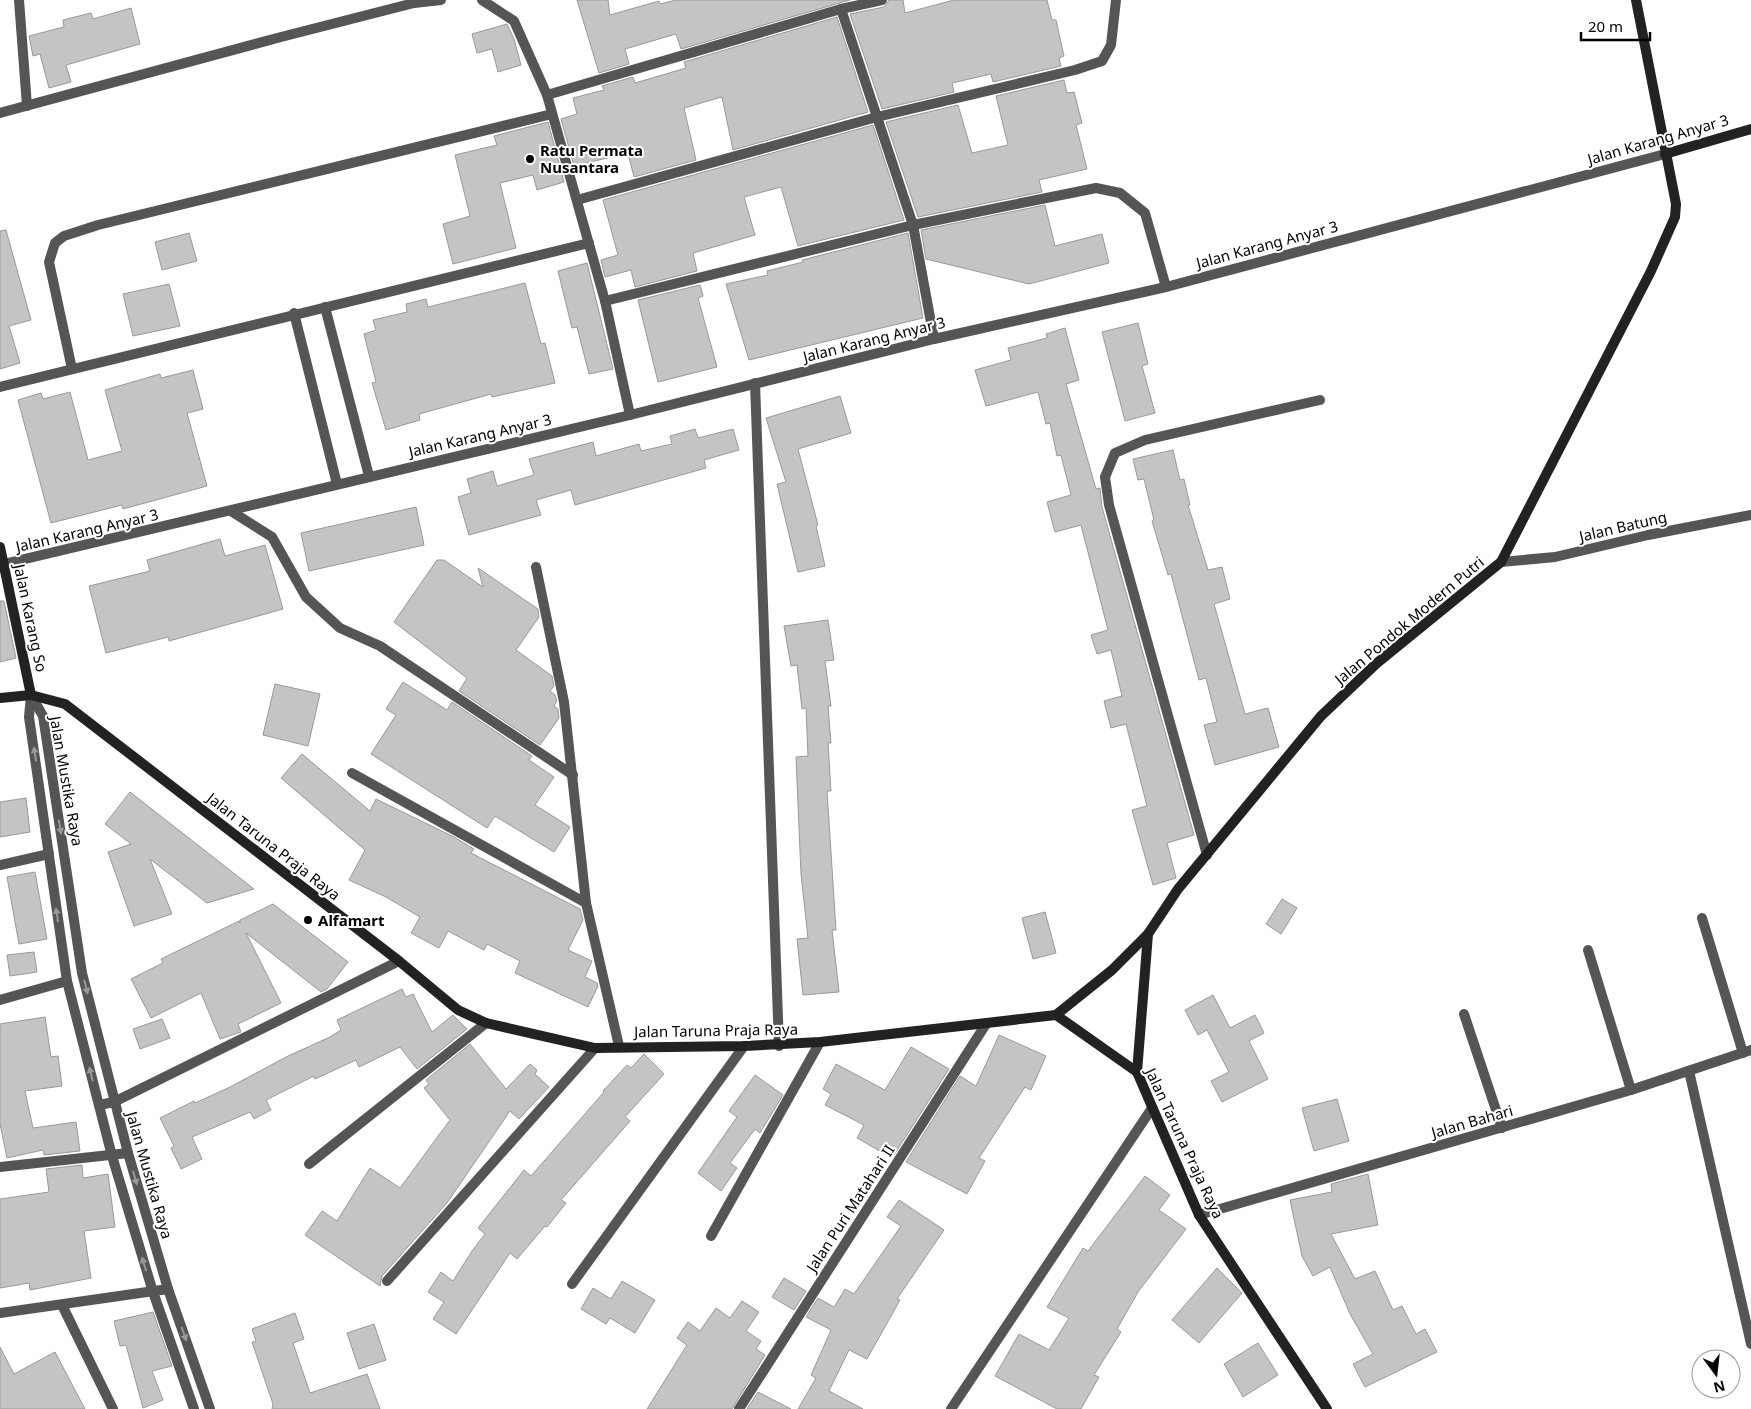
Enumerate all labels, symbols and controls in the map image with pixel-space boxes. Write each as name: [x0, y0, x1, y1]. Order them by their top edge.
scale bar: [1581, 10, 1650, 42]
text: 20 m: [1588, 16, 1623, 36]
street label: Jalan Karang Anyar 3: [1583, 109, 1731, 169]
place label: Ratu Permata Nusantara: [540, 140, 643, 177]
marker: Ratu Permata Nusantara: [524, 153, 536, 165]
street label: Jalan Karang Anyar 3: [1192, 215, 1340, 273]
street label: Jalan Karang Anyar 3: [799, 312, 947, 367]
street label: Jalan Karang Anyar 3: [405, 409, 553, 462]
street label: Jalan Karang Anyar 3: [12, 504, 160, 557]
street label: Jalan Batung: [1575, 506, 1669, 546]
street label: Jalan Pondok Modern Putri: [1329, 552, 1488, 690]
street label: Jalan Karang So: [9, 560, 52, 674]
street label: Jalan Mustika Raya: [45, 713, 88, 847]
one-way arrow: [30, 746, 38, 762]
street label: Jalan Taruna Praja Raya: [202, 786, 345, 904]
one-way arrow: [57, 819, 65, 835]
one-way arrow: [53, 906, 61, 922]
place label: Alfamart: [318, 910, 385, 930]
marker: Alfamart: [302, 914, 314, 926]
one-way arrow: [82, 980, 90, 995]
street label: Jalan Taruna Praja Raya: [632, 1019, 798, 1041]
street label: Jalan Taruna Praja Raya: [1140, 1063, 1229, 1222]
one-way arrow: [87, 1066, 95, 1081]
street label: Jalan Bahari: [1427, 1100, 1515, 1143]
street label: Jalan Mustika Raya: [122, 1107, 178, 1241]
street label: Jalan Puri Matahari II: [800, 1141, 899, 1277]
one-way arrow: [132, 1171, 140, 1186]
one-way arrow: [140, 1256, 148, 1271]
one-way arrow: [181, 1326, 188, 1341]
north arrow: [1691, 1349, 1741, 1399]
text: N: [1712, 1376, 1727, 1398]

